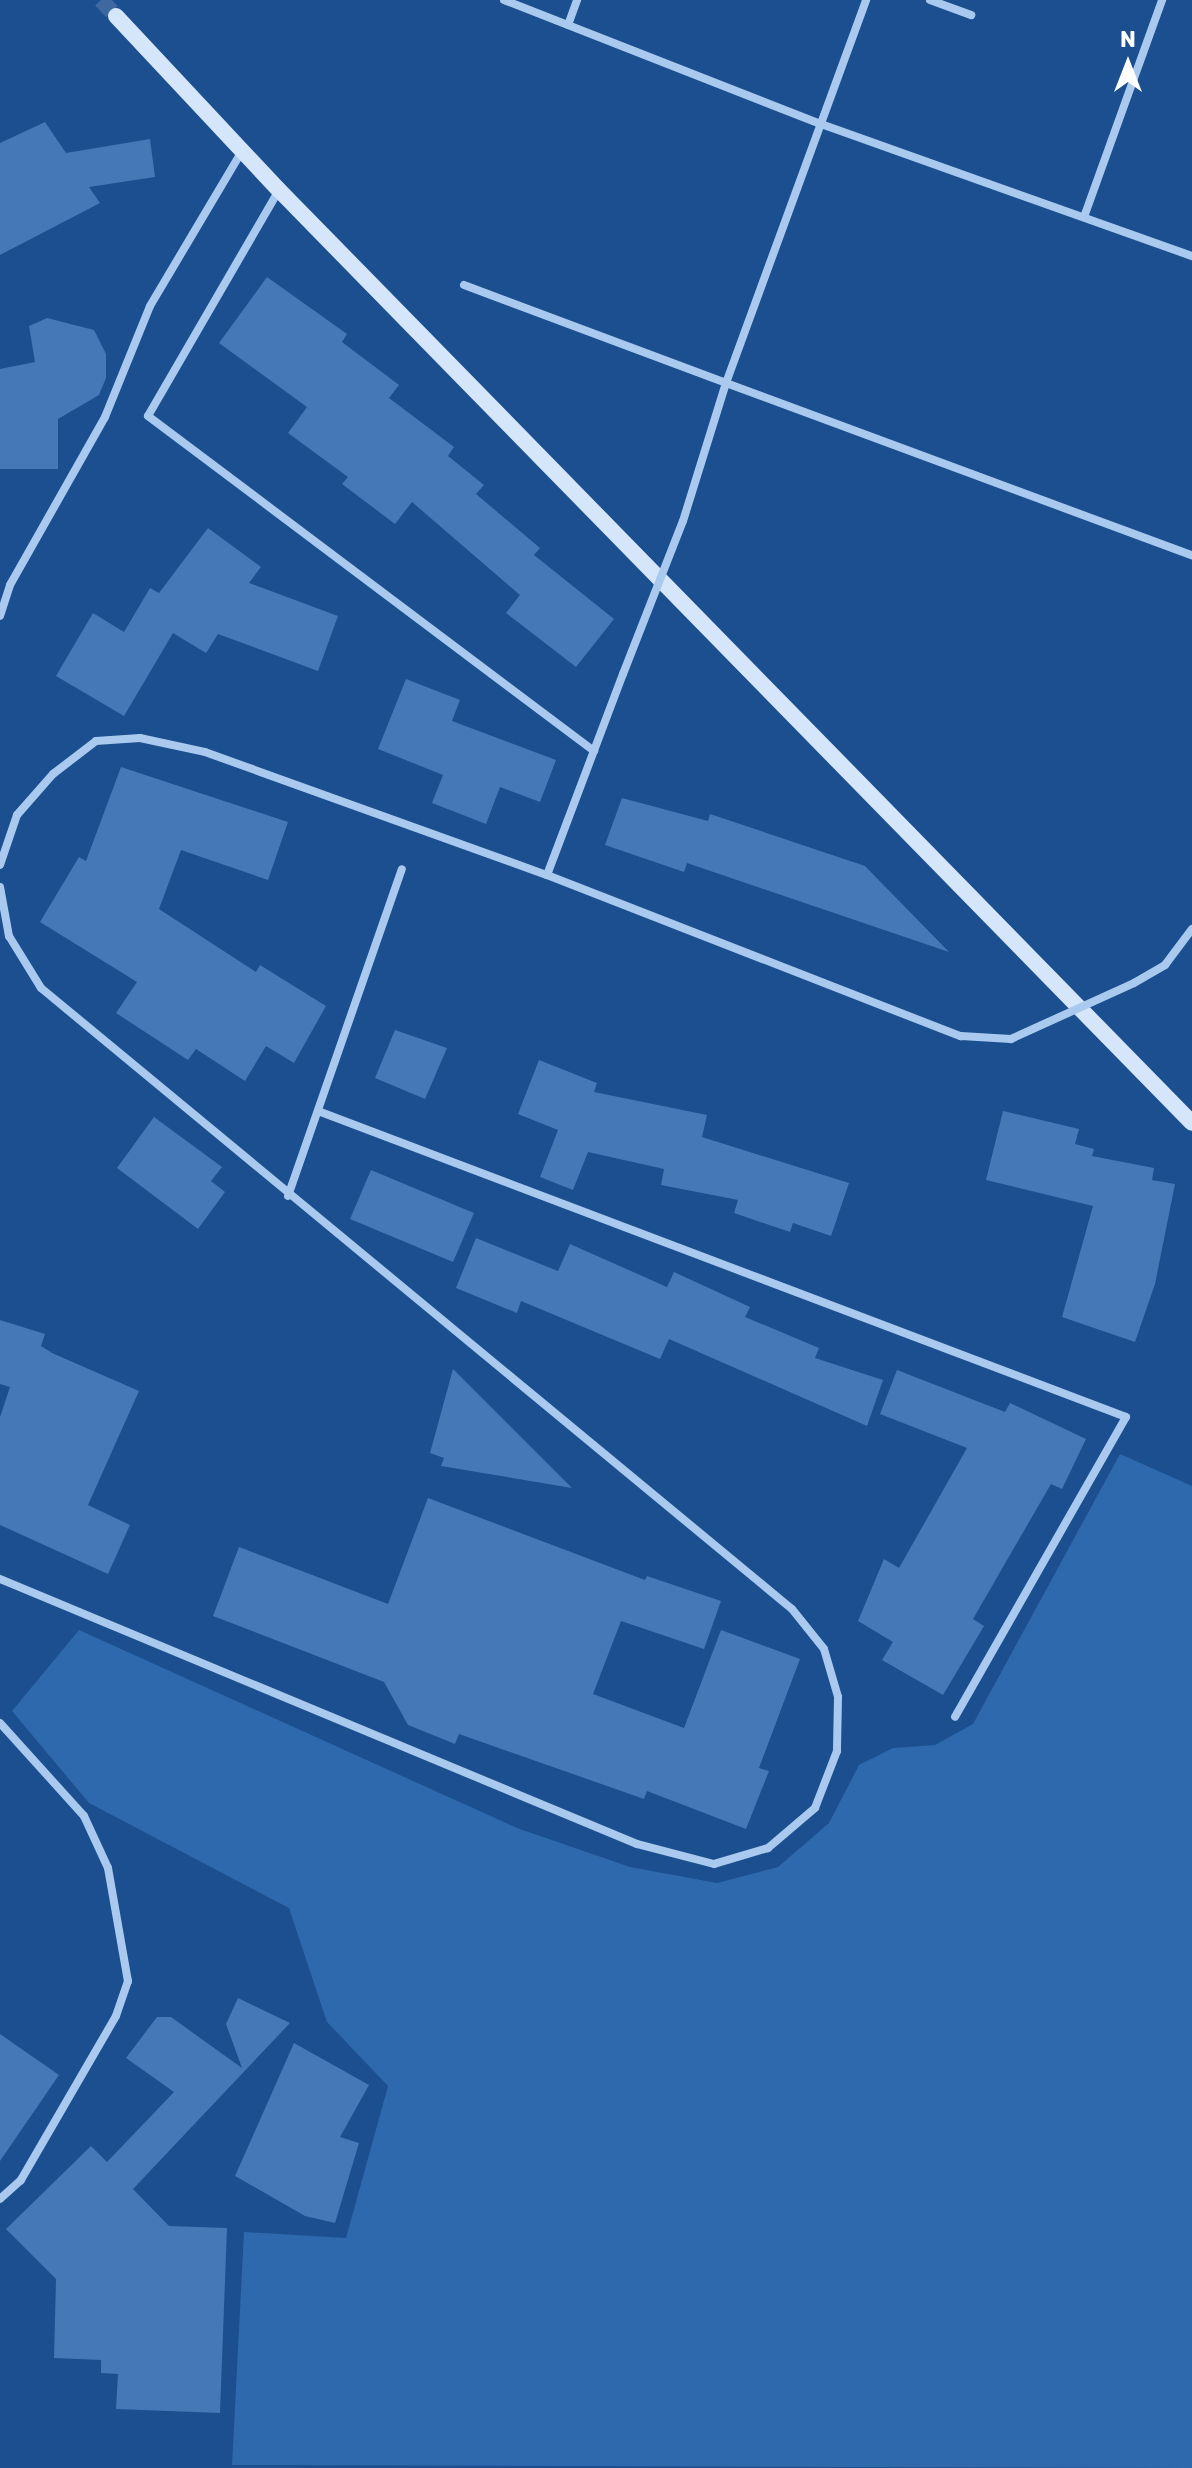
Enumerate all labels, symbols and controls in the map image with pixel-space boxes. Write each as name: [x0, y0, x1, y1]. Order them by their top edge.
north arrow: [1088, 24, 1168, 104]
text: N: [1120, 26, 1136, 53]

